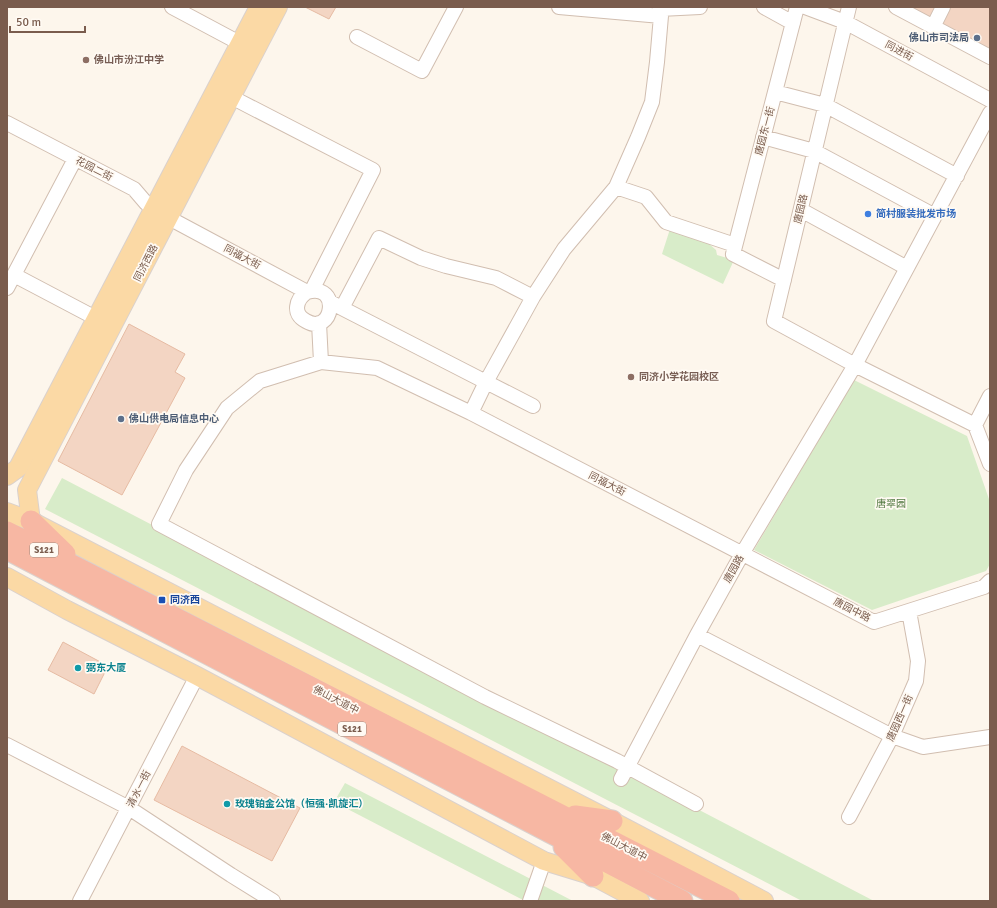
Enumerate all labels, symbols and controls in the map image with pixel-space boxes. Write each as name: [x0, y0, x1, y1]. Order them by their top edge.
scale bar: [10, 8, 85, 34]
text: 50 m: [16, 15, 41, 30]
place label: 佛山市司法局: [908, 32, 969, 44]
marker: 佛山市司法局: [972, 33, 982, 43]
street label: 同进街: [883, 39, 915, 63]
place label: 佛山市汾江中学: [93, 54, 164, 66]
marker: 佛山市汾江中学: [81, 55, 91, 65]
street label: 唐园东一街: [753, 105, 777, 157]
street label: 花园二街: [73, 155, 115, 183]
street label: 唐园路: [792, 193, 810, 225]
place label: 简村服装批发市场: [876, 207, 956, 220]
marker: 简村服装批发市场: [863, 209, 873, 219]
street label: 同济西路: [132, 242, 160, 284]
street label: 同福大街: [222, 242, 262, 272]
place label: 同济小学花园校区: [639, 370, 719, 383]
marker: 同济小学花园校区: [626, 372, 636, 382]
place label: 佛山供电局信息中心: [128, 412, 219, 425]
marker: 佛山供电局信息中心: [116, 414, 126, 424]
street label: 同福大街: [586, 470, 628, 498]
park label: 唐翠园: [876, 498, 906, 510]
road number: S121: [30, 543, 58, 557]
street label: 唐园路: [721, 553, 747, 585]
place label: 同济西: [170, 594, 200, 606]
marker: 同济西: [157, 595, 167, 605]
street label: 唐园中路: [831, 596, 873, 624]
place label: 弼东大厦: [86, 662, 126, 674]
marker: 弼东大厦: [73, 663, 83, 673]
street label: 佛山大道中: [310, 683, 361, 717]
street label: 唐园西一街: [884, 693, 916, 743]
road number: S121: [338, 722, 366, 736]
street label: 清水一街: [125, 768, 153, 810]
place label: 玫瑰铂金公馆（恒强·凯旋汇）: [235, 798, 368, 810]
marker: 玫瑰铂金公馆（恒强·凯旋汇）: [222, 799, 232, 809]
street label: 佛山大道中: [598, 830, 649, 864]

